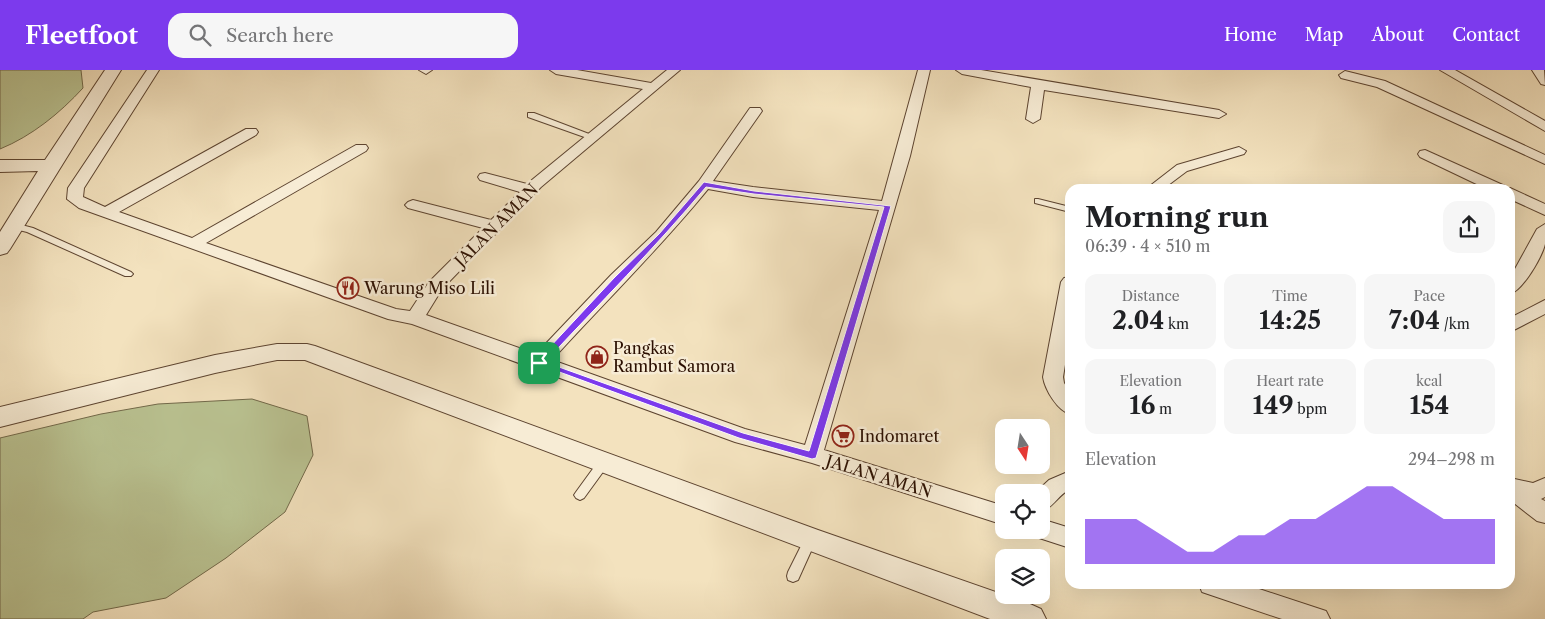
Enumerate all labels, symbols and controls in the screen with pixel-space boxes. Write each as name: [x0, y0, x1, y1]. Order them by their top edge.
search box: [168, 13, 518, 58]
text: Fleetfoot: [25, 21, 138, 50]
icon: search: [186, 21, 214, 49]
text: Search here: [226, 24, 334, 47]
text: Home: [1224, 24, 1277, 46]
text: Map: [1305, 24, 1343, 46]
text: About: [1371, 24, 1424, 46]
text: Contact: [1452, 24, 1520, 46]
street label: JALAN AMAN: [448, 179, 542, 273]
text: Morning run: [1085, 200, 1269, 234]
button: share: [1443, 201, 1495, 253]
text: 06:39 · 4 × 510 m: [1085, 236, 1210, 256]
restaurant icon: Warung Miso Lili: [336, 276, 360, 300]
place label: Warung Miso Lili: [363, 278, 495, 298]
text: Distance: [1122, 287, 1180, 305]
text: Time: [1272, 287, 1308, 305]
text: Pace: [1414, 287, 1445, 305]
text: 2.04: [1112, 305, 1164, 336]
text: 14:25: [1259, 305, 1321, 336]
text: 7:04: [1389, 305, 1440, 336]
text: km: [1164, 315, 1189, 333]
text: /km: [1440, 315, 1470, 333]
place label: Pangkas Rambut Samora: [613, 338, 736, 376]
pin: [518, 342, 560, 384]
shop icon: Pangkas Rambut Samora: [585, 345, 609, 369]
icon: arrive: [525, 349, 553, 377]
text: Elevation: [1119, 372, 1182, 390]
text: Heart rate: [1256, 372, 1324, 390]
text: kcal: [1416, 372, 1443, 390]
text: 16: [1129, 390, 1155, 421]
text: 149: [1253, 390, 1294, 421]
text: 154: [1409, 390, 1449, 421]
text: m: [1155, 400, 1172, 418]
text: bpm: [1294, 400, 1327, 418]
north arrow: [995, 419, 1050, 474]
map controls: [995, 419, 1050, 604]
supermarket icon: Indomaret: [831, 424, 855, 448]
place label: Indomaret: [859, 426, 939, 446]
text: Elevation: [1085, 449, 1156, 469]
text: 294–298 m: [1408, 449, 1495, 469]
street label: JALAN AMAN: [821, 450, 934, 502]
button: locate: [995, 484, 1050, 539]
button: layers: [995, 549, 1050, 604]

